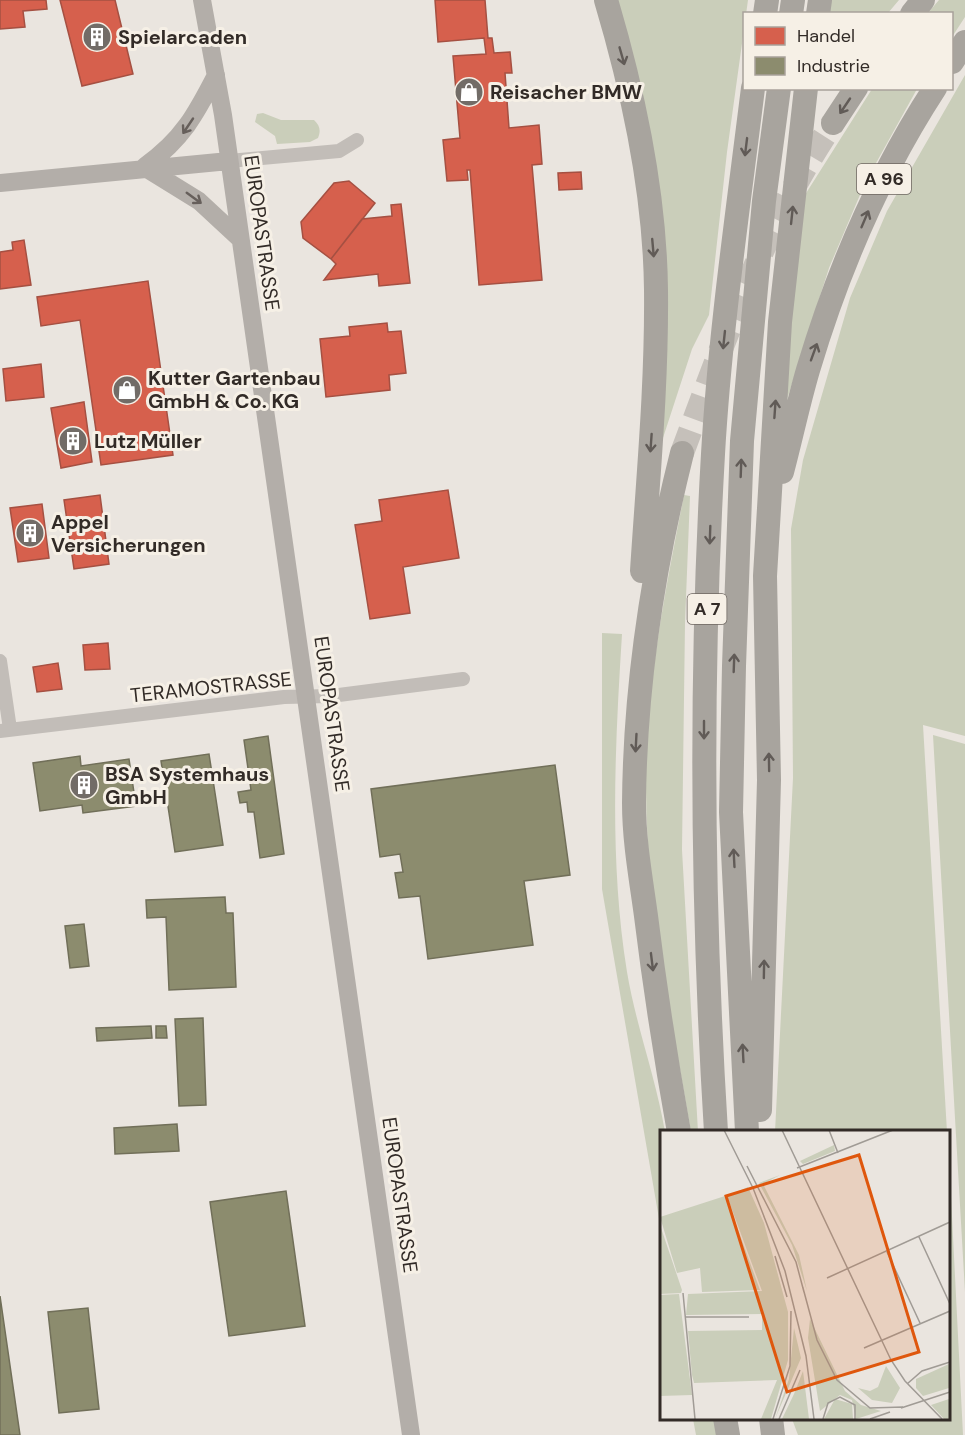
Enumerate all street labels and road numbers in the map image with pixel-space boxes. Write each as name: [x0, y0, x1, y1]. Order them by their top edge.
street label: EUROPASTRASSE: [238, 153, 286, 313]
road number: A 96: [857, 164, 911, 194]
road number: A 7: [688, 594, 726, 624]
street label: EUROPASTRASSE: [308, 634, 356, 794]
street label: TERAMOSTRASSE: [129, 666, 293, 708]
street label: EUROPASTRASSE: [376, 1115, 424, 1275]

